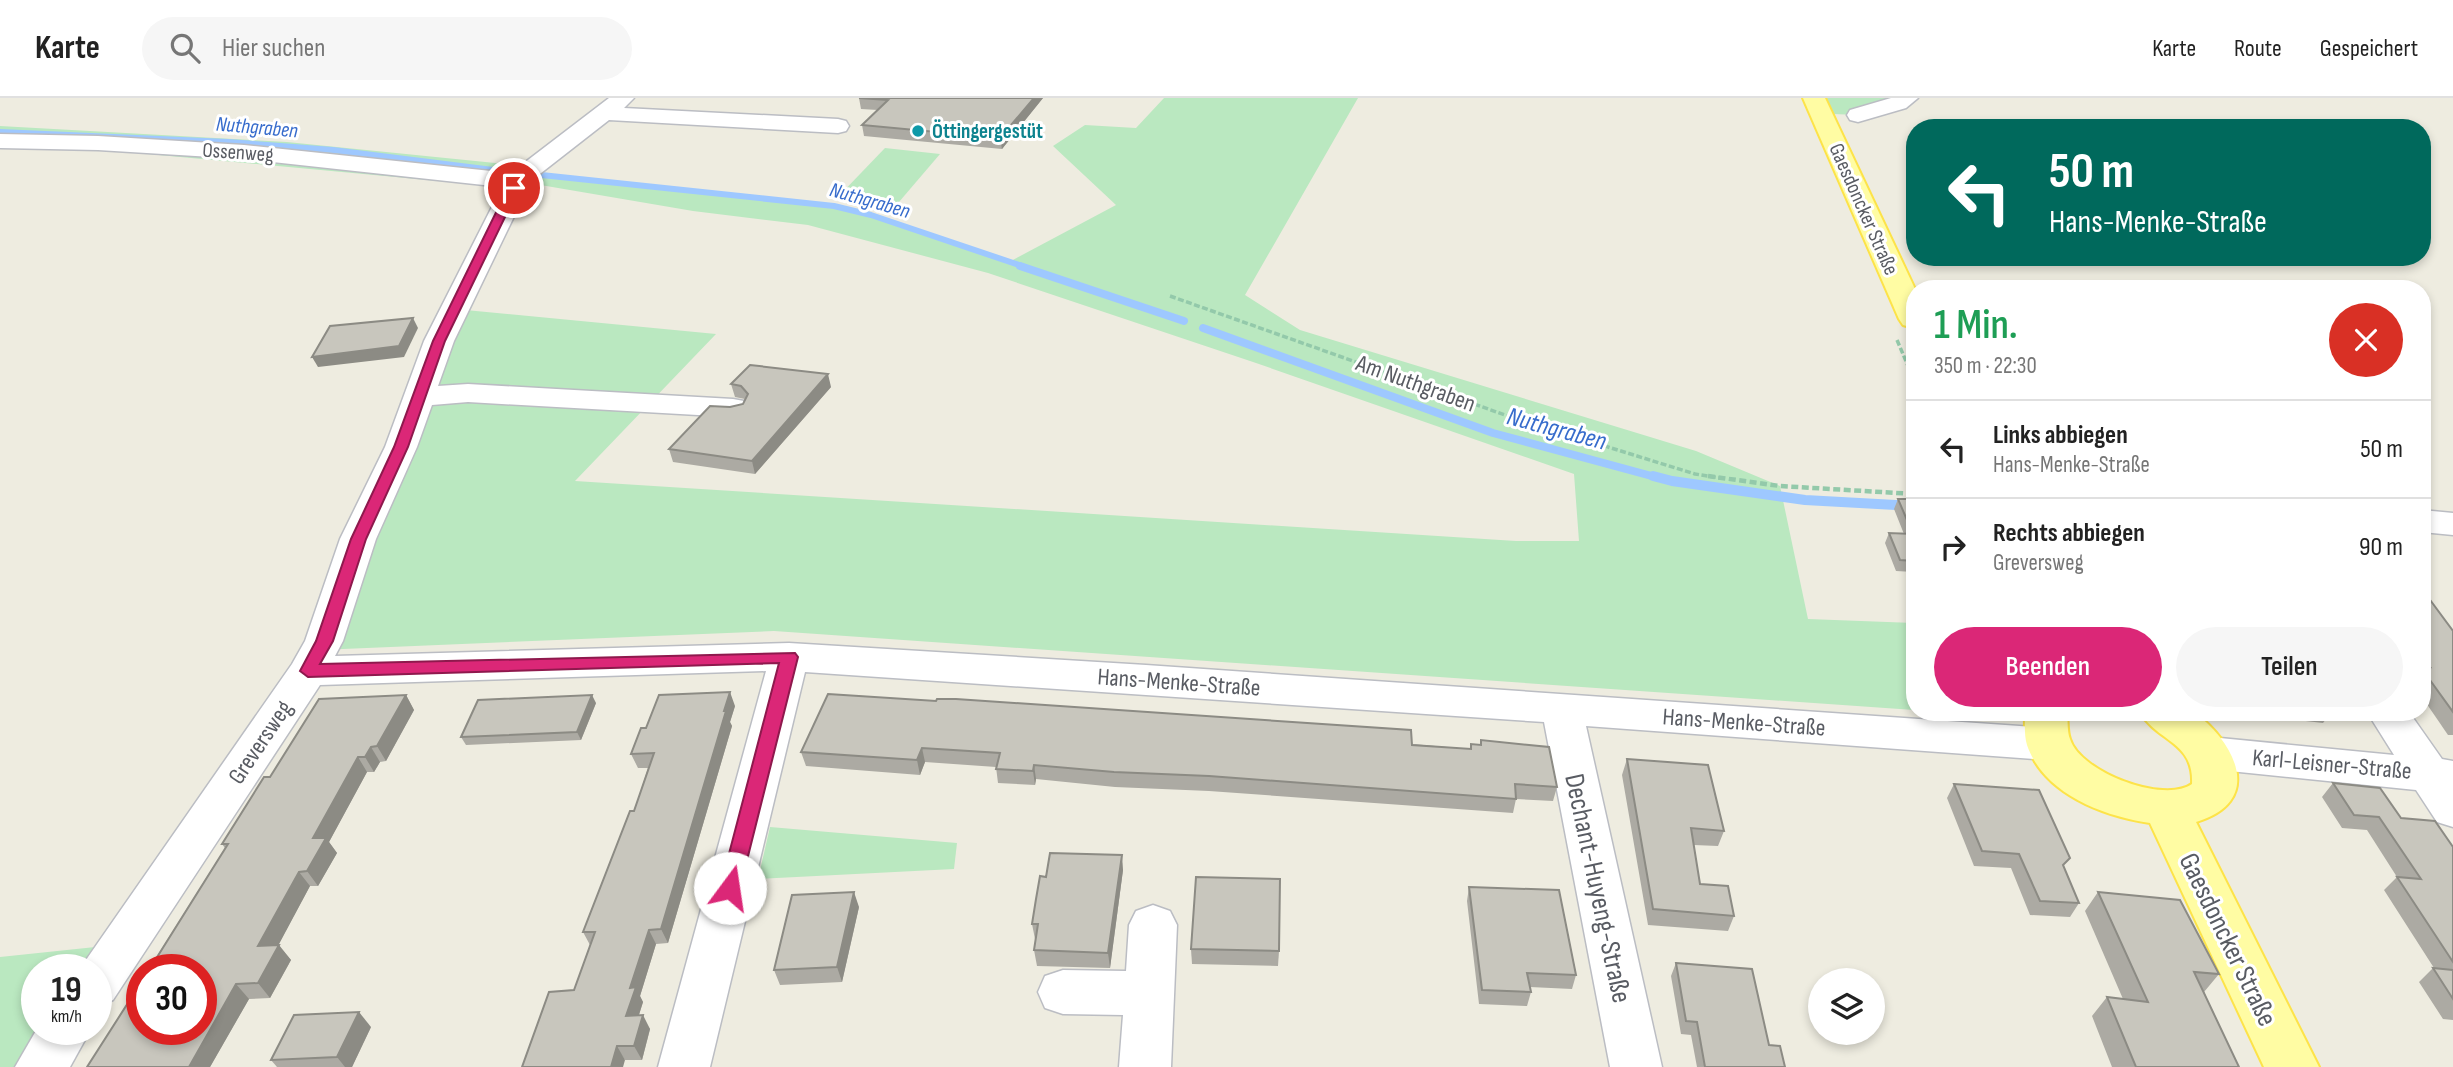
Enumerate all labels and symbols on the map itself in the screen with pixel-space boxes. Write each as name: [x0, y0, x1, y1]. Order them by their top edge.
water label: Nuthgraben: [215, 111, 299, 144]
place label: Öttingergestüt: [932, 119, 1043, 144]
marker: Öttingergestüt: [910, 123, 926, 139]
street label: Ossenweg: [202, 138, 274, 167]
street label: Gaesdoncker Straße: [1823, 140, 1904, 279]
pin: [484, 158, 544, 218]
water label: Nuthgraben: [827, 177, 913, 224]
street label: Am Nuthgraben: [1351, 348, 1480, 418]
water label: Nuthgraben: [1503, 401, 1610, 458]
street label: Hans-Menke-Straße: [1096, 662, 1262, 703]
street label: Greversweg: [222, 695, 299, 790]
street label: Hans-Menke-Straße: [1661, 702, 1827, 743]
street label: Karl-Leisner-Straße: [2251, 743, 2413, 786]
street label: Dechant-Huyeng-Straße: [1557, 771, 1638, 1006]
street label: Gaesdoncker Straße: [2172, 848, 2284, 1032]
position arrow: [693, 851, 767, 925]
speed limit sign: 30: [126, 954, 217, 1045]

